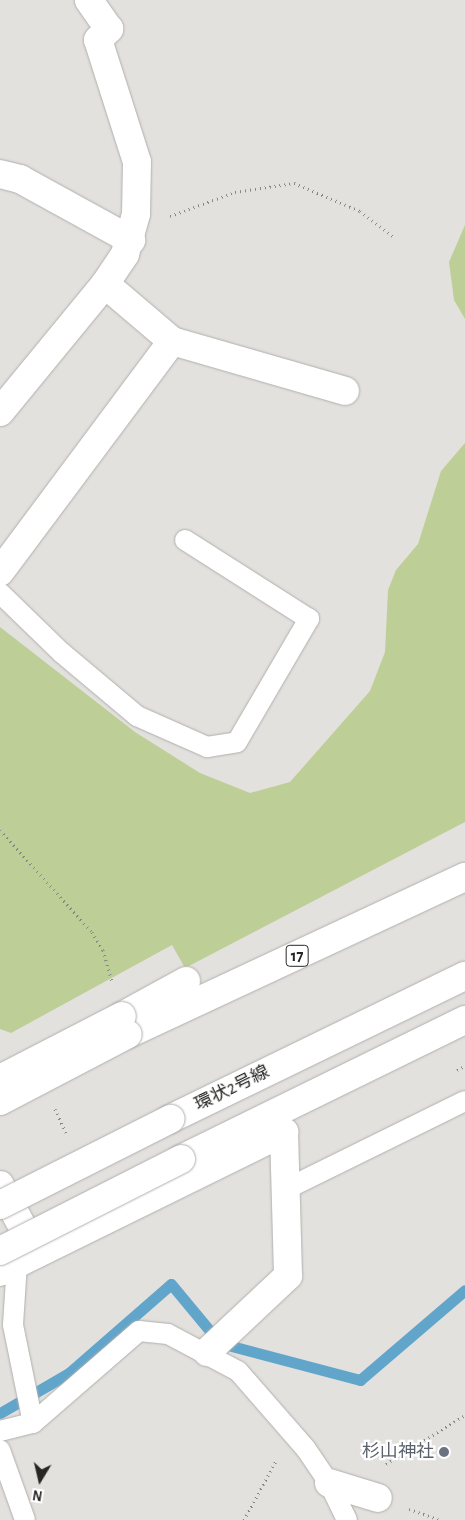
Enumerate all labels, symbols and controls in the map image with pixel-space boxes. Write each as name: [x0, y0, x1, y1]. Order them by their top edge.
road number: 17: [284, 942, 310, 969]
street label: 環状2号線: [191, 1062, 273, 1116]
place label: 杉山神社: [362, 1441, 434, 1463]
marker: 杉山神社: [438, 1446, 450, 1458]
north arrow: [15, 1455, 65, 1505]
text: N: [32, 1487, 44, 1502]

